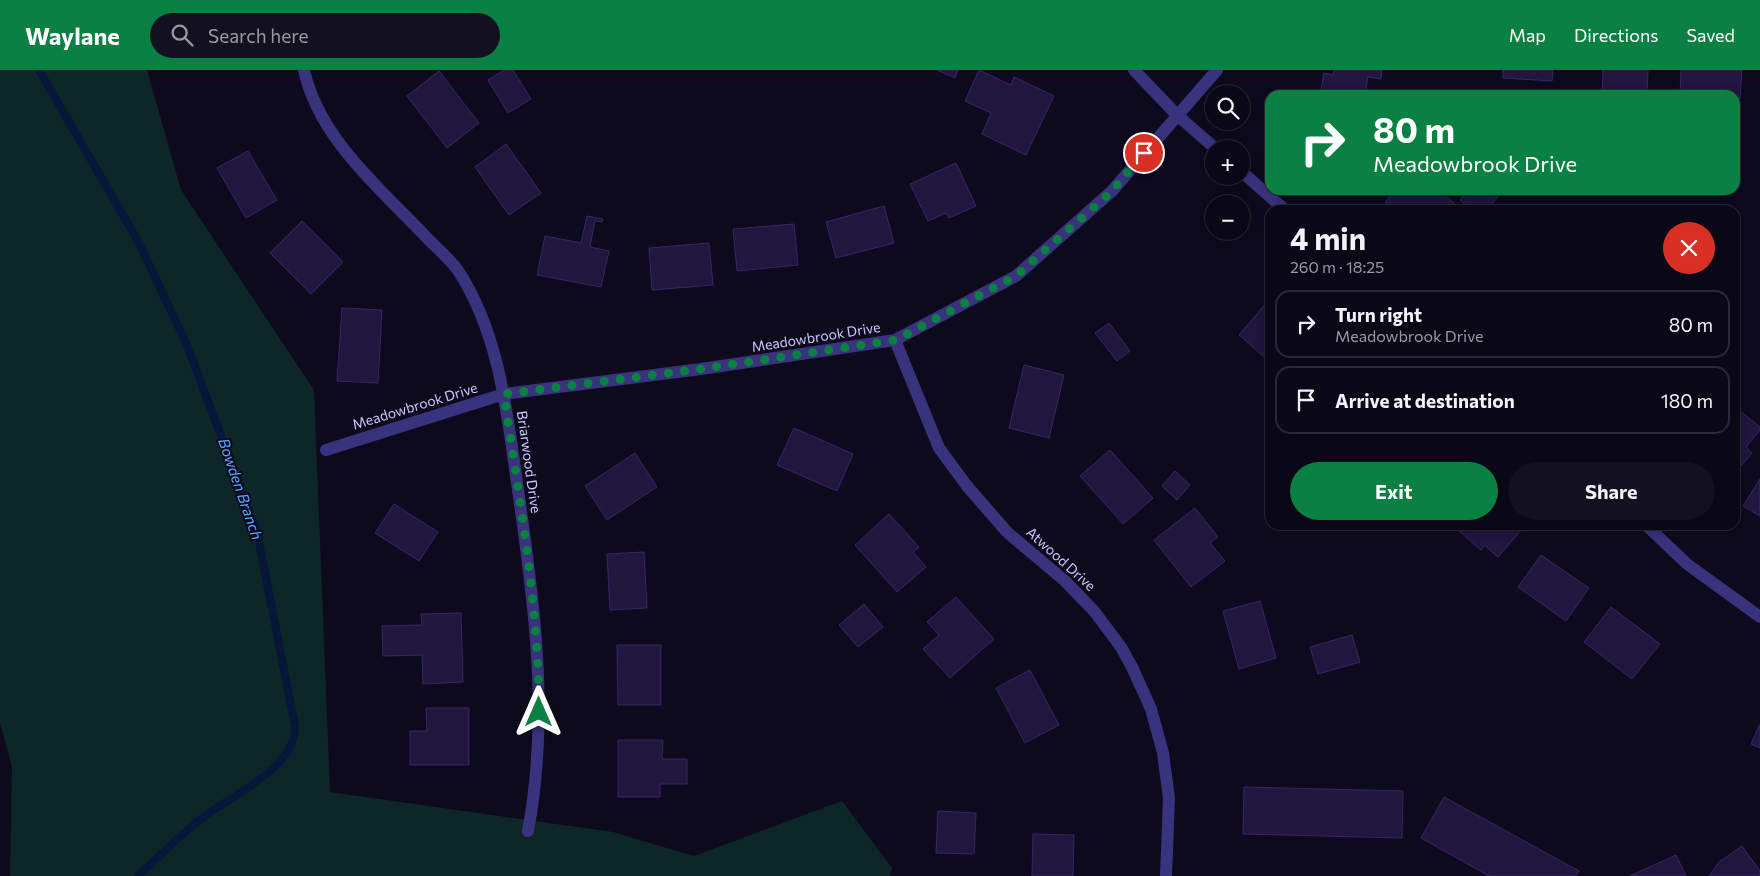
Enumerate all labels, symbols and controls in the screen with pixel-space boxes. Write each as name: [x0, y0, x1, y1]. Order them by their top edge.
search box: [150, 13, 500, 58]
text: Waylane: [25, 21, 120, 50]
icon: search: [168, 21, 196, 49]
text: Search here: [208, 24, 308, 47]
text: Map: [1509, 24, 1546, 46]
text: Directions: [1574, 24, 1658, 46]
text: Saved: [1686, 24, 1735, 46]
map controls: [1205, 85, 1250, 240]
button: search: [1205, 85, 1250, 130]
text: 80 m: [1373, 107, 1455, 150]
icon: right: [1290, 110, 1355, 175]
pin: [1123, 132, 1165, 174]
icon: arrive: [1130, 139, 1158, 167]
button: +: [1205, 140, 1250, 185]
text: Meadowbrook Drive: [1373, 150, 1577, 177]
button: −: [1205, 195, 1250, 240]
text: 4 min: [1290, 219, 1366, 256]
button: close: [1663, 222, 1715, 274]
text: 260 m · 18:25: [1290, 257, 1384, 276]
text: Turn right: [1335, 303, 1422, 326]
icon: right: [1292, 310, 1320, 338]
text: 80 m: [1669, 313, 1713, 336]
street label: Meadowbrook Drive: [750, 318, 881, 355]
text: Meadowbrook Drive: [1335, 326, 1484, 345]
street label: Meadowbrook Drive: [350, 378, 479, 433]
icon: arrive: [1292, 386, 1320, 414]
text: Arrive at destination: [1335, 389, 1515, 412]
text: 180 m: [1661, 389, 1713, 412]
street label: Briarwood Drive: [514, 410, 545, 514]
water label: Bowden Branch: [215, 436, 267, 542]
button: Exit: [1290, 462, 1498, 520]
button: Share: [1508, 462, 1715, 520]
street label: Atwood Drive: [1023, 523, 1099, 594]
position arrow: [512, 685, 564, 737]

